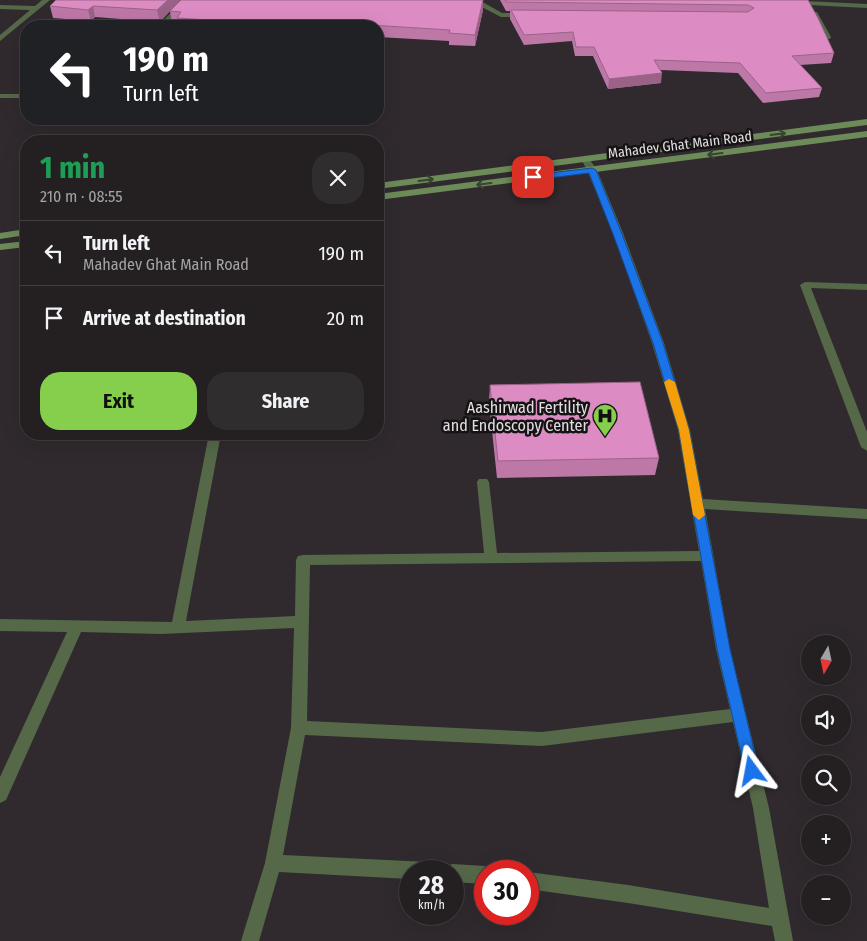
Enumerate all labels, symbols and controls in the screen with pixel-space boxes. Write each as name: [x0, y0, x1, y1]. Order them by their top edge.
text: 190 m: [123, 38, 209, 80]
icon: left: [40, 40, 105, 105]
text: Turn left: [123, 80, 199, 107]
street label: Mahadev Ghat Main Road: [607, 128, 753, 162]
one-way arrow: [770, 129, 786, 139]
one-way arrow: [707, 149, 723, 159]
text: 1 min: [40, 150, 105, 186]
button: close: [312, 152, 364, 204]
pin: [512, 156, 554, 198]
icon: arrive: [519, 163, 547, 191]
one-way arrow: [418, 175, 434, 185]
one-way arrow: [476, 179, 492, 189]
text: 210 m · 08:55: [40, 187, 123, 206]
text: Turn left: [83, 232, 150, 255]
icon: left: [40, 239, 68, 267]
text: 190 m: [318, 242, 364, 265]
text: Mahadev Ghat Main Road: [83, 255, 249, 274]
icon: arrive: [40, 304, 68, 332]
text: Arrive at destination: [83, 307, 246, 330]
text: 20 m: [327, 307, 364, 330]
button: Exit: [40, 372, 197, 430]
button: Share: [207, 372, 364, 430]
place label: Aashirwad Fertility and Endoscopy Center: [443, 398, 589, 435]
hospital icon: Aashirwad Fertility and Endoscopy Center: [592, 403, 618, 437]
north arrow: [801, 635, 851, 685]
map controls: [801, 635, 851, 925]
button: sound: [801, 695, 851, 745]
position arrow: [725, 744, 777, 796]
button: search: [801, 755, 851, 805]
button: +: [801, 815, 851, 865]
speed limit sign: 30: [474, 860, 539, 925]
text: 28: [419, 871, 444, 901]
button: −: [801, 875, 851, 925]
text: km/h: [418, 898, 445, 912]

